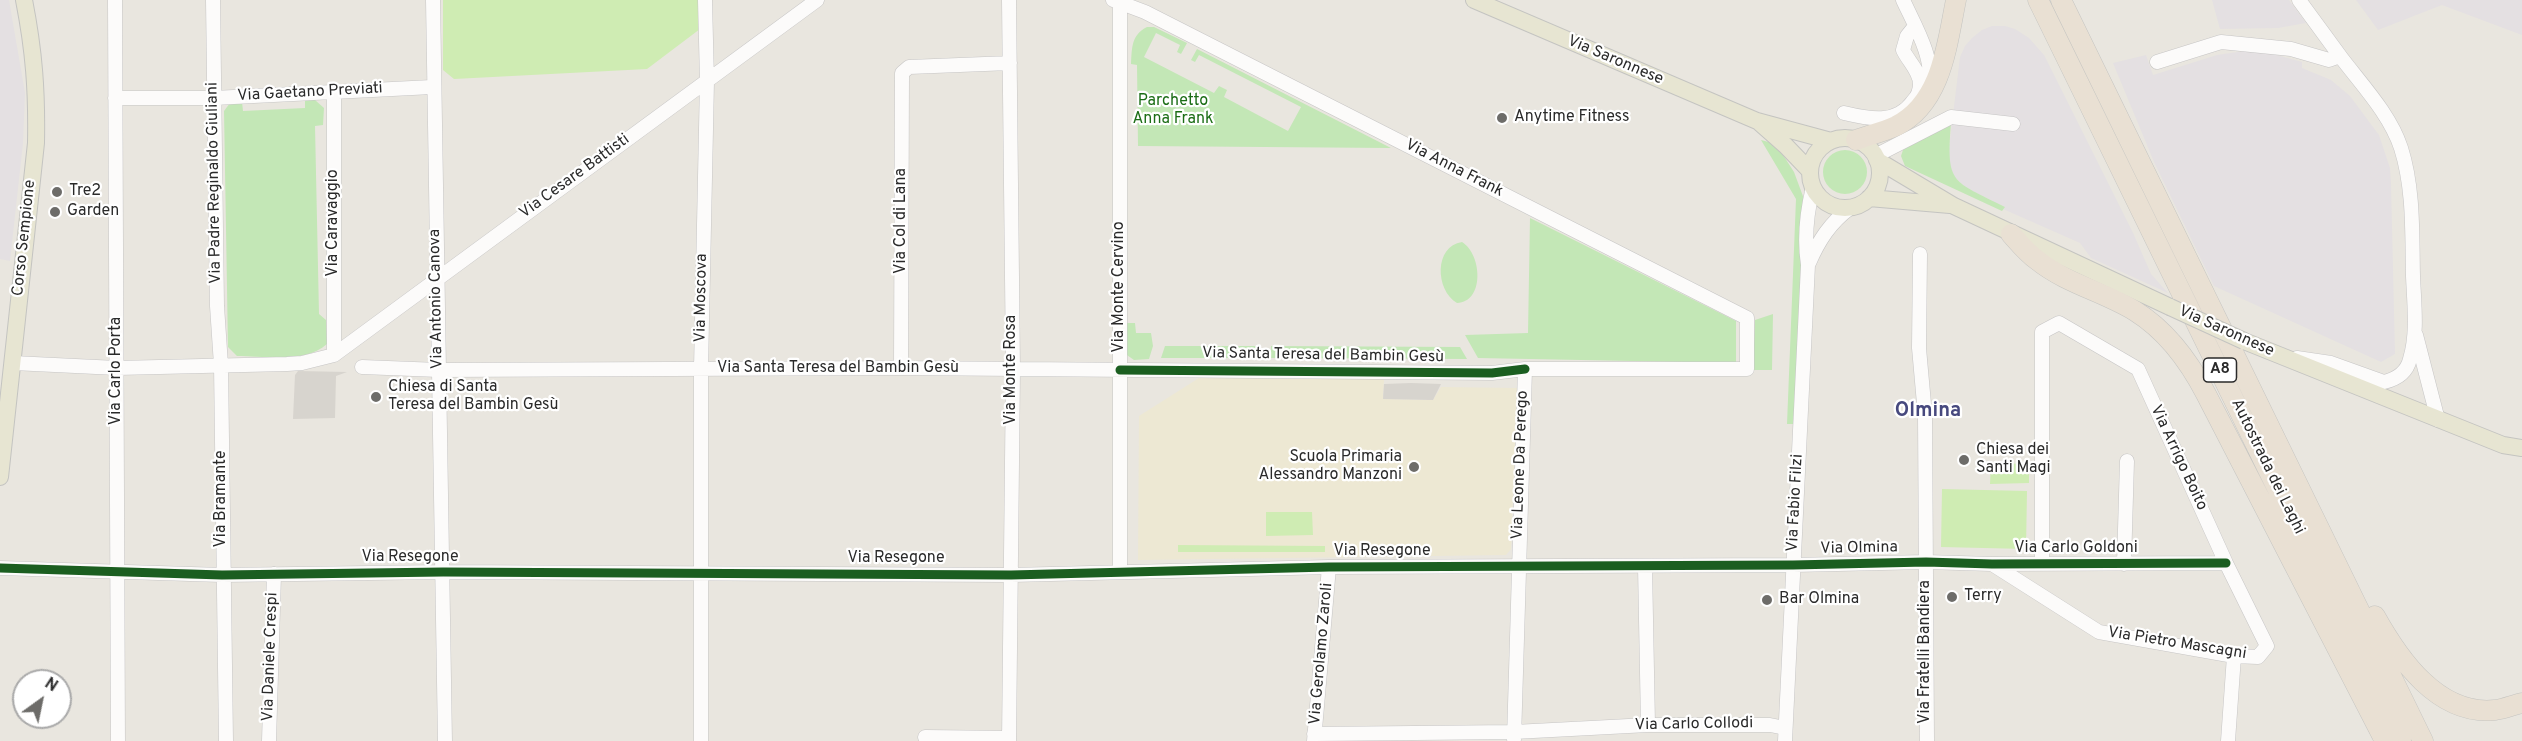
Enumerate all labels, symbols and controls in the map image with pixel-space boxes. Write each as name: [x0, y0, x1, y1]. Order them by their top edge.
street label: Via Saronnese: [1564, 32, 1666, 90]
street label: Via Gaetano Previati: [237, 80, 383, 106]
street label: Via Padre Reginaldo Giuliani: [204, 82, 226, 284]
park label: Parchetto Anna Frank: [1132, 92, 1214, 130]
place label: Anytime Fitness: [1514, 108, 1630, 128]
marker: Anytime Fitness: [1495, 111, 1509, 125]
street label: Via Cesare Battisti: [516, 131, 634, 223]
street label: Via Anna Frank: [1402, 136, 1506, 202]
street label: Via Col di Lana: [892, 168, 912, 274]
street label: Via Caravaggio: [324, 169, 344, 277]
street label: Corso Sempione: [9, 179, 41, 297]
place label: Tre2: [69, 182, 101, 202]
marker: Tre2: [50, 185, 64, 199]
place label: Garden: [67, 202, 119, 222]
marker: Garden: [48, 205, 62, 219]
street label: Via Monte Cervino: [1110, 221, 1130, 353]
street label: Via Antonio Canova: [426, 229, 448, 369]
street label: Via Moscova: [692, 253, 712, 343]
street label: Via Saronnese: [2175, 302, 2277, 362]
street label: Via Monte Rosa: [1002, 315, 1022, 425]
street label: Via Carlo Porta: [107, 317, 127, 425]
street label: Via Santa Teresa del Bambin Gesù: [1202, 344, 1444, 368]
road number: A8: [2204, 358, 2236, 382]
street label: Via Santa Teresa del Bambin Gesù: [717, 359, 959, 379]
place label: Chiesa di Santa Teresa del Bambin Gesù: [388, 378, 558, 416]
marker: Chiesa di Santa Teresa del Bambin Gesù: [369, 390, 383, 404]
street label: Via Leone Da Perego: [1509, 390, 1533, 540]
street label: Autostrada dei Laghi: [2226, 396, 2308, 538]
district label: Olmina: [1895, 400, 1961, 424]
street label: Via Arrigo Boito: [2145, 402, 2211, 514]
place label: Chiesa dei Santi Magi: [1976, 441, 2051, 479]
place label: Scuola Primaria Alessandro Manzoni: [1258, 448, 1402, 486]
street label: Via Bramante: [212, 450, 232, 548]
marker: Chiesa dei Santi Magi: [1957, 453, 1971, 467]
street label: Via Fabio Filzi: [1784, 454, 1808, 552]
marker: Scuola Primaria Alessandro Manzoni: [1407, 460, 1421, 474]
street label: Via Olmina: [1820, 539, 1898, 559]
street label: Via Carlo Goldoni: [2014, 539, 2138, 559]
street label: Via Resegone: [1333, 542, 1431, 562]
street label: Via Resegone: [361, 548, 459, 568]
street label: Via Resegone: [847, 549, 945, 569]
street label: Via Fratelli Bandiera: [1916, 580, 1936, 724]
street label: Via Gerolamo Zaroli: [1306, 582, 1338, 726]
place label: Terry: [1964, 587, 2002, 607]
place label: Bar Olmina: [1779, 590, 1859, 610]
marker: Terry: [1945, 590, 1959, 604]
street label: Via Daniele Crespi: [259, 592, 283, 722]
marker: Bar Olmina: [1760, 593, 1774, 607]
street label: Via Pietro Mascagni: [2106, 624, 2248, 664]
north arrow: [12, 669, 72, 729]
text: N: [40, 674, 61, 697]
street label: Via Carlo Collodi: [1635, 714, 1753, 736]

